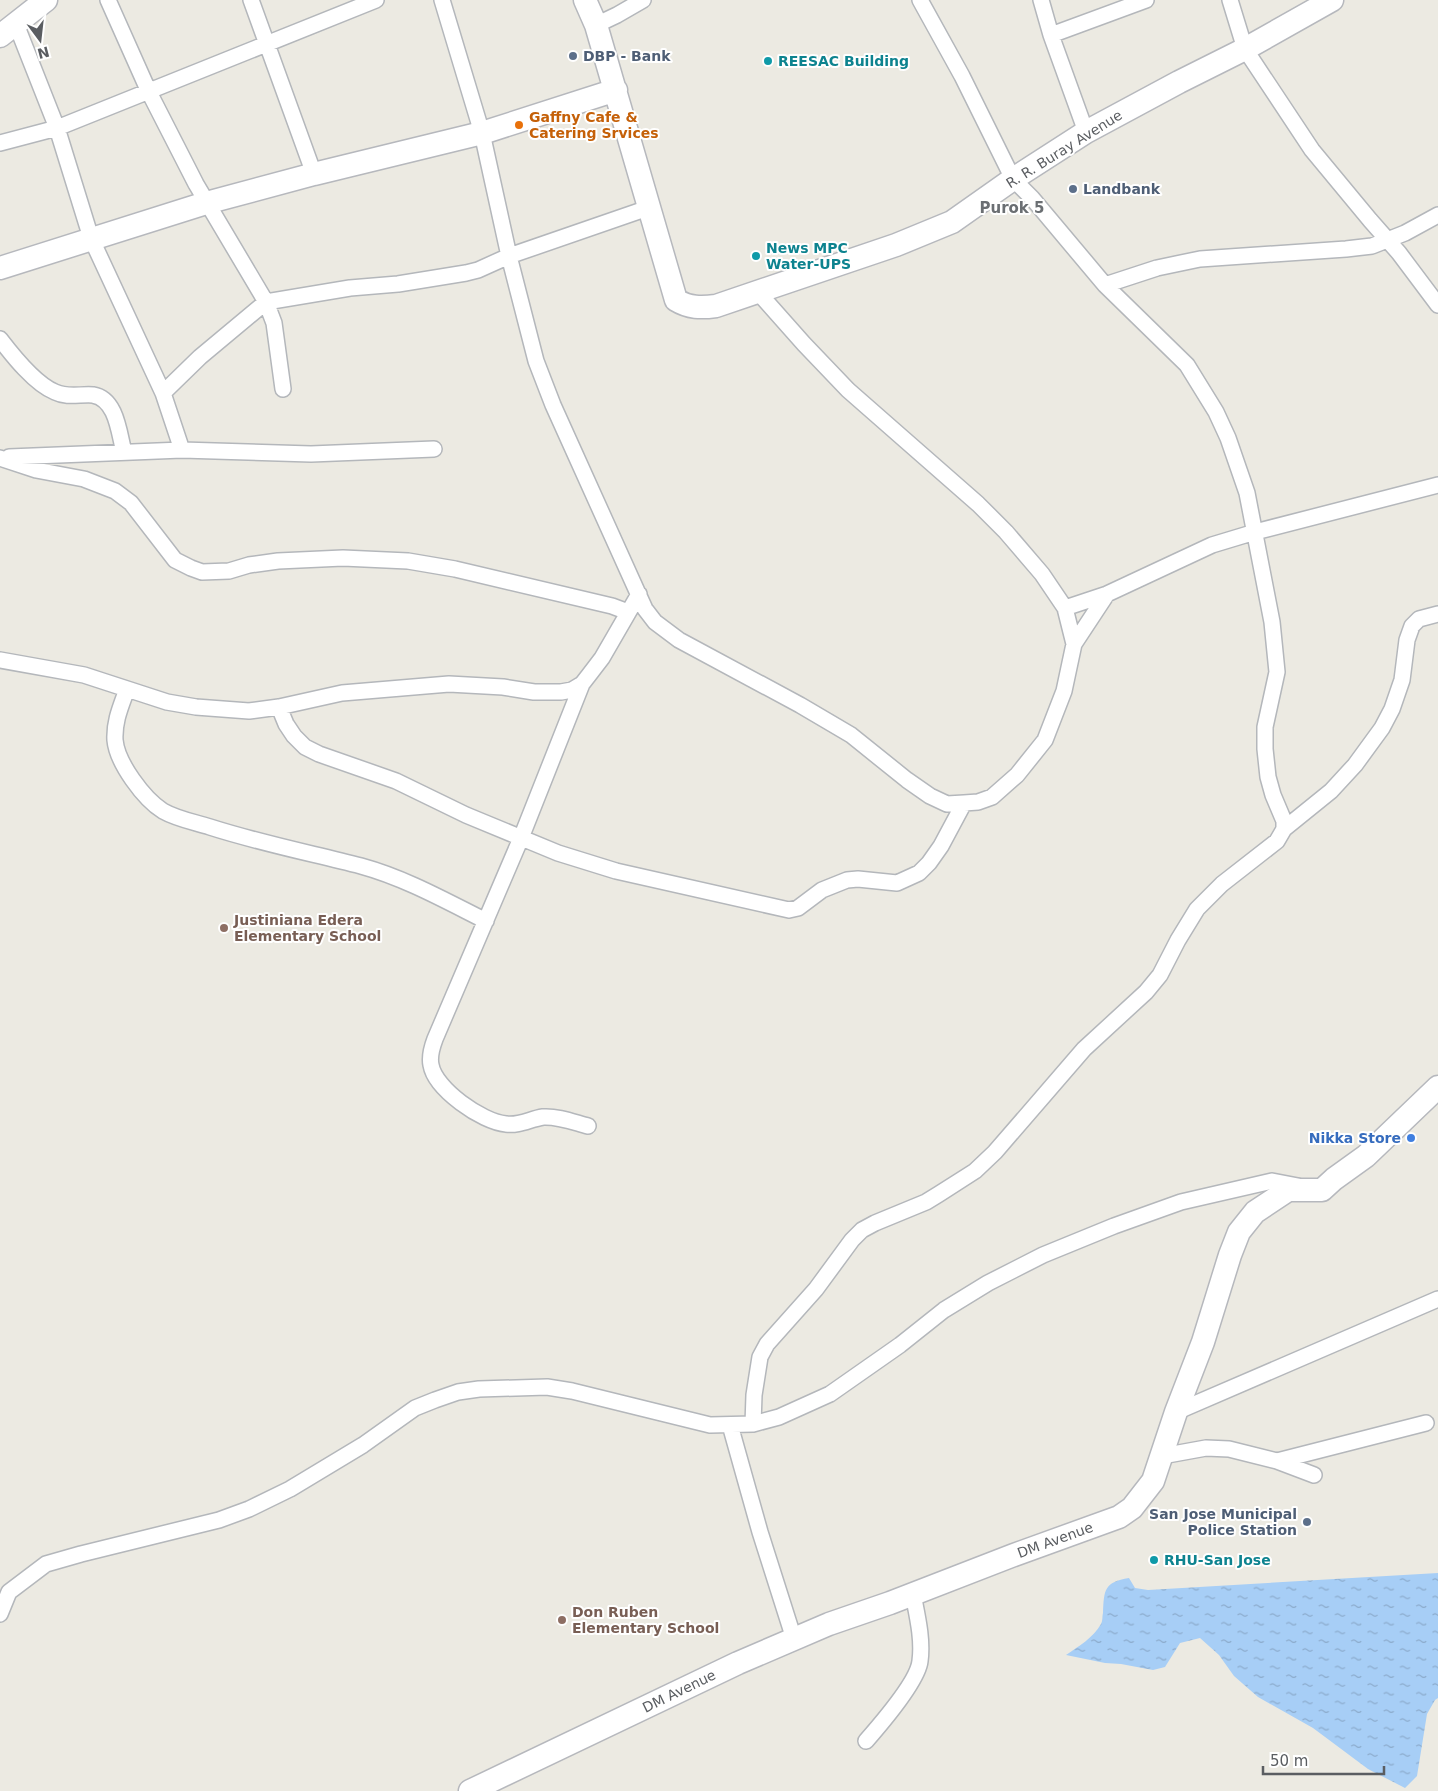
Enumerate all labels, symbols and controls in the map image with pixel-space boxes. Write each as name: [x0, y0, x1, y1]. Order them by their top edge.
north arrow: [15, 15, 65, 65]
text: N: [36, 43, 51, 62]
place label: DBP - Bank: [583, 48, 671, 64]
marker: DBP - Bank: [567, 50, 579, 62]
place label: REESAC Building: [778, 53, 909, 69]
marker: REESAC Building: [762, 55, 774, 67]
street label: R. R. Buray Avenue: [1003, 107, 1125, 191]
place label: Gaffny Cafe & Catering Srvices: [529, 109, 659, 141]
marker: Gaffny Cafe & Catering Srvices: [513, 119, 525, 131]
place label: Landbank: [1083, 181, 1161, 197]
marker: Landbank: [1067, 183, 1079, 195]
district label: Purok 5: [979, 199, 1045, 217]
place label: News MPC Water-UPS: [766, 240, 851, 272]
marker: News MPC Water-UPS: [750, 250, 762, 262]
place label: Justiniana Edera Elementary School: [233, 912, 381, 944]
marker: Justiniana Edera Elementary School: [218, 922, 230, 934]
place label: Nikka Store: [1309, 1130, 1401, 1146]
marker: Nikka Store: [1405, 1132, 1417, 1144]
place label: San Jose Municipal Police Station: [1149, 1506, 1297, 1538]
marker: San Jose Municipal Police Station: [1301, 1516, 1313, 1528]
street label: DM Avenue: [1015, 1519, 1095, 1561]
place label: RHU-San Jose: [1164, 1552, 1271, 1568]
marker: RHU-San Jose: [1148, 1554, 1160, 1566]
place label: Don Ruben Elementary School: [572, 1604, 719, 1636]
marker: Don Ruben Elementary School: [556, 1614, 568, 1626]
street label: DM Avenue: [640, 1666, 718, 1716]
scale bar: [1263, 1744, 1384, 1776]
text: 50 m: [1270, 1752, 1308, 1770]

